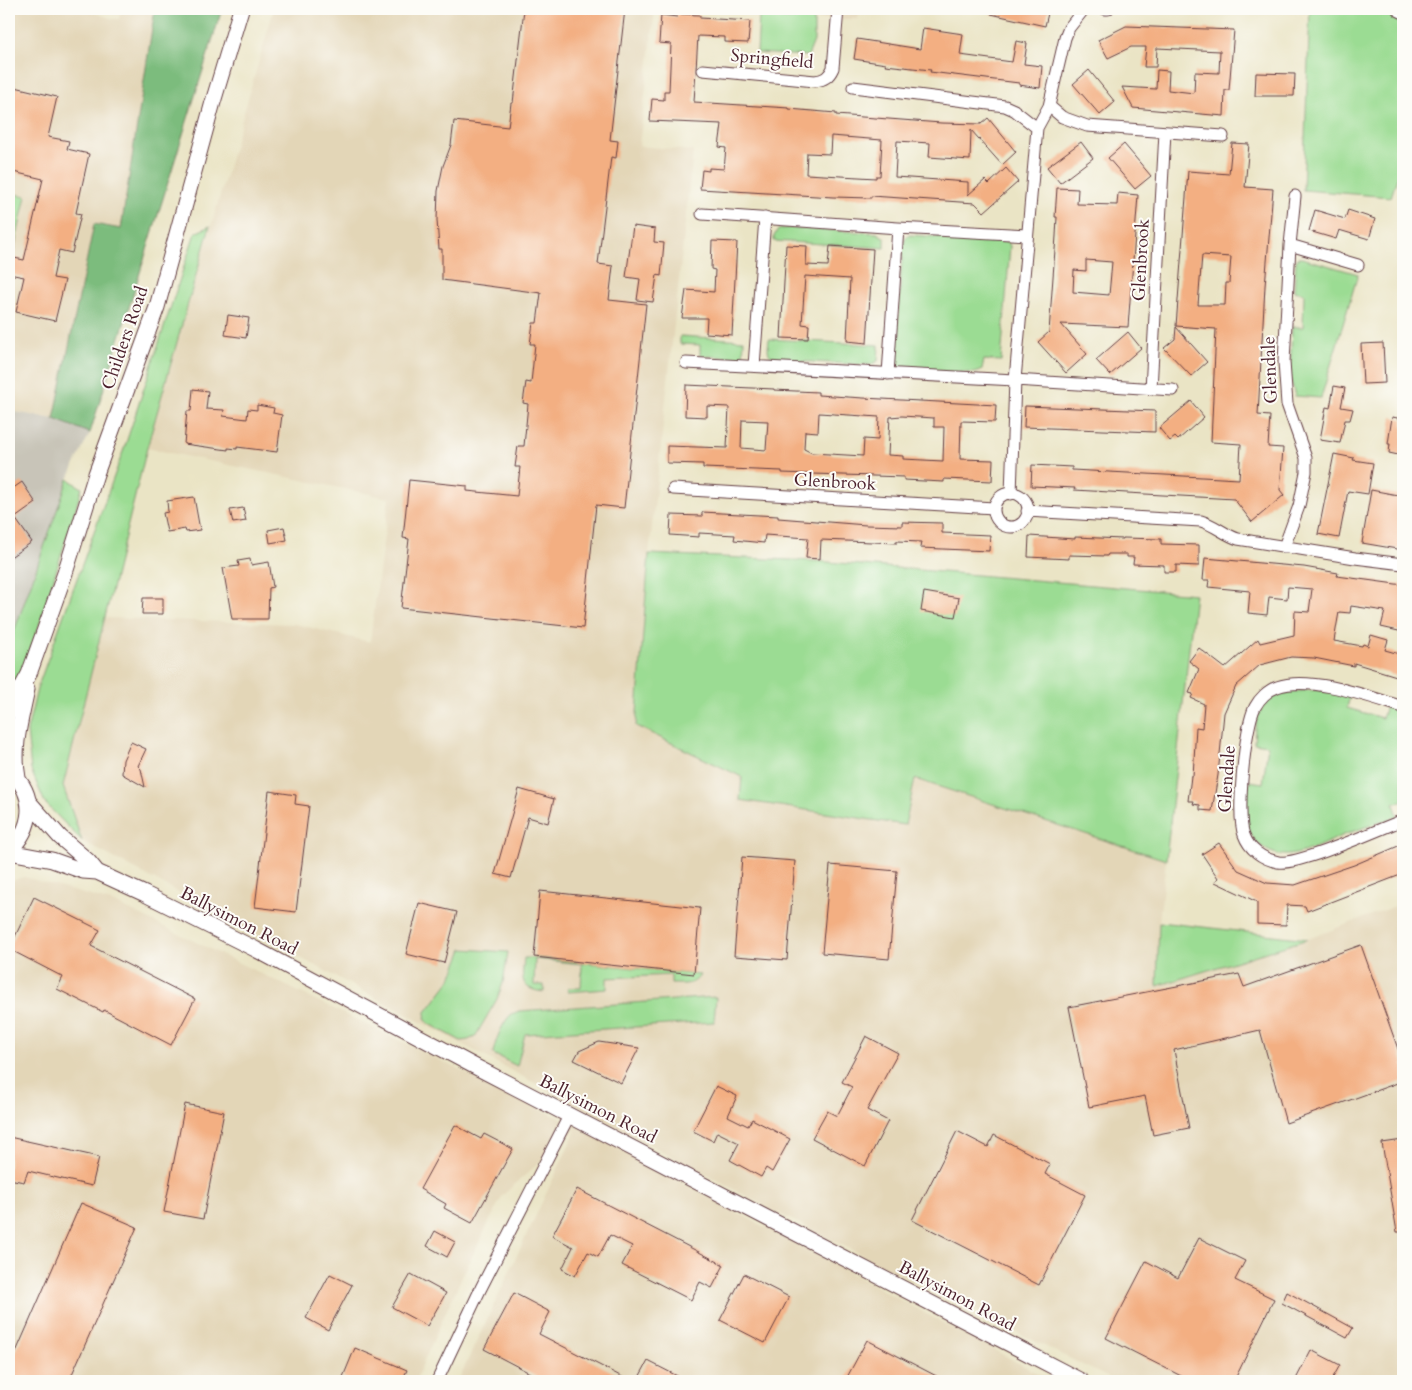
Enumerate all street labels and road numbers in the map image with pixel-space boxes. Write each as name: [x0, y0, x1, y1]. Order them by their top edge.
street label: Springfield: [730, 43, 815, 75]
street label: Glenbrook: [1126, 218, 1156, 302]
street label: Childers Road: [96, 282, 155, 393]
street label: Glendale: [1256, 336, 1284, 404]
street label: Glenbrook: [793, 467, 877, 497]
street label: Glendale: [1212, 745, 1242, 813]
street label: Ballysimon Road: [176, 881, 303, 962]
street label: Ballysimon Road: [535, 1069, 662, 1150]
street label: Ballysimon Road: [894, 1255, 1020, 1338]

